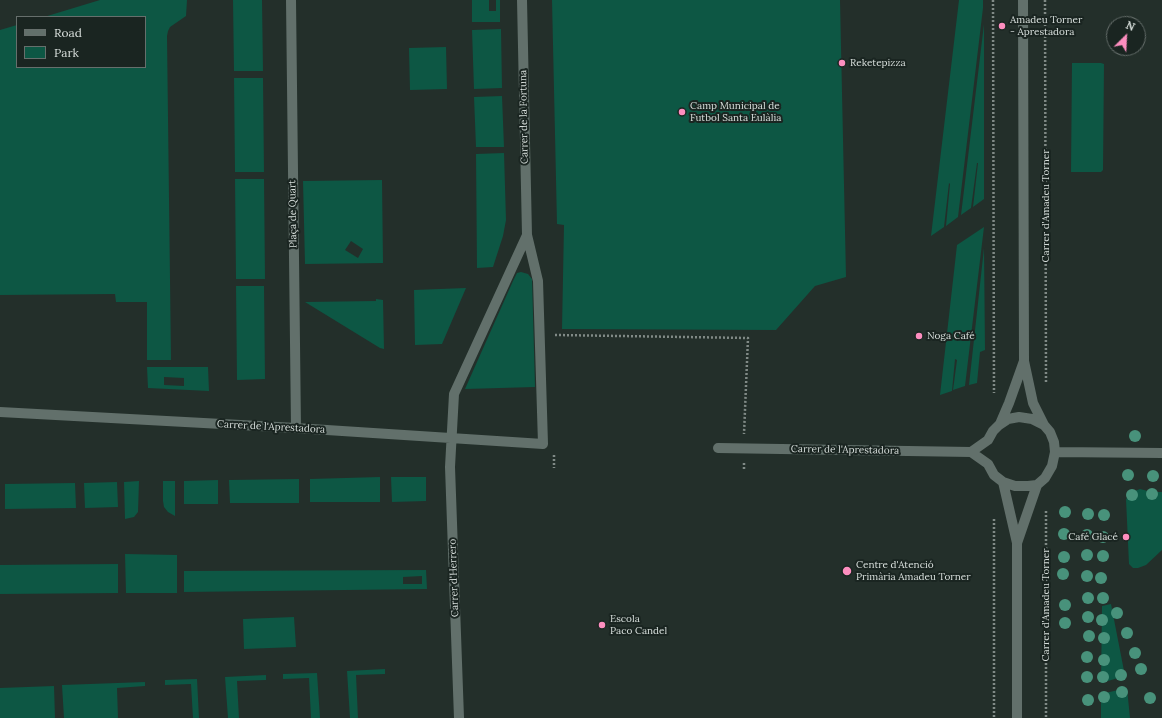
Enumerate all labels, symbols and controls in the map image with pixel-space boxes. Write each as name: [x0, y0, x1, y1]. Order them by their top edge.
place label: Amadeu Torner - Aprestadora: [1010, 14, 1082, 38]
legend: [16, 16, 146, 68]
north arrow: [1106, 16, 1146, 56]
text: N: [1124, 18, 1137, 34]
marker: Amadeu Torner - Aprestadora: [997, 21, 1007, 31]
text: Road: [54, 25, 82, 40]
text: Park: [54, 45, 79, 60]
place label: Reketepizza: [850, 57, 906, 69]
marker: Reketepizza: [837, 58, 847, 68]
street label: Carrer de la Fortuna: [517, 70, 531, 164]
place label: Camp Municipal de Futbol Santa Eulàlia: [690, 100, 781, 124]
marker: Camp Municipal de Futbol Santa Eulàlia: [677, 107, 687, 117]
street label: Carrer d'Amadeu Torner: [1040, 150, 1052, 262]
street label: Plaça de Quart: [286, 180, 300, 248]
place label: Noga Café: [927, 330, 975, 342]
marker: Noga Café: [914, 331, 924, 341]
street label: Carrer de l'Aprestadora: [217, 418, 325, 436]
street label: Carrer de l'Aprestadora: [791, 443, 899, 457]
place label: Café Glacé: [1068, 531, 1118, 543]
marker: Café Glacé: [1121, 532, 1131, 542]
street label: Carrer d'Herrero: [447, 539, 461, 617]
street label: Carrer d'Amadeu Torner: [1040, 549, 1052, 661]
place label: Centre d'Atenció Primària Amadeu Torner: [856, 559, 970, 582]
marker: Centre d'Atenció Primària Amadeu Torner: [841, 565, 853, 577]
place label: Escola Paco Candel: [610, 613, 667, 636]
marker: Escola Paco Candel: [597, 620, 607, 630]

